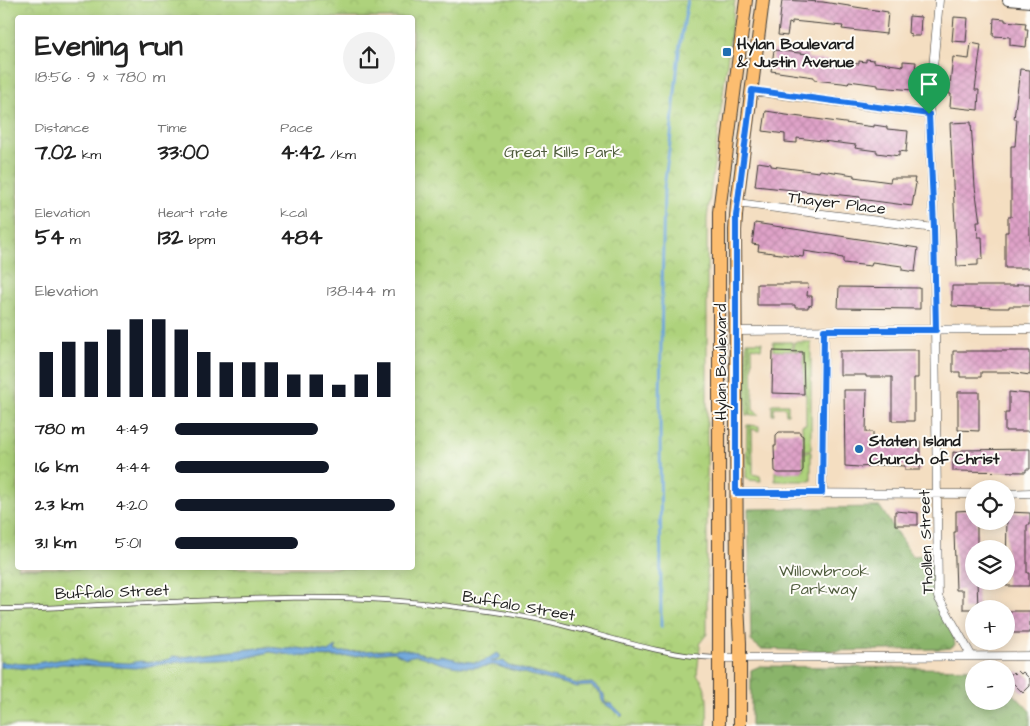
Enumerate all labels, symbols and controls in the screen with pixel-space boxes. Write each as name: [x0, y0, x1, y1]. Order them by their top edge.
text: Evening run: [35, 27, 183, 66]
button: share: [343, 32, 395, 84]
place label: Hylan Boulevard & Justin Avenue: [736, 33, 854, 73]
marker: Hylan Boulevard & Justin Avenue: [721, 46, 733, 58]
pin: [908, 63, 950, 114]
text: 18:56 · 9 × 780 m: [35, 66, 165, 88]
icon: arrive: [915, 70, 943, 98]
text: Distance: [35, 118, 89, 138]
text: Time: [158, 118, 187, 138]
text: Pace: [280, 118, 313, 138]
text: 7.02: [35, 138, 76, 167]
text: 33:00: [158, 138, 209, 167]
text: 4:42: [280, 138, 324, 167]
park label: Great Kills Park: [504, 141, 622, 163]
text: km: [76, 145, 101, 165]
text: /km: [324, 145, 356, 165]
street label: Thayer Place: [787, 186, 887, 221]
text: Elevation: [35, 203, 90, 223]
text: Heart rate: [158, 203, 228, 223]
text: kcal: [280, 203, 307, 223]
text: 54: [35, 223, 64, 252]
text: 132: [158, 223, 183, 252]
text: 484: [280, 223, 323, 252]
text: m: [64, 230, 81, 250]
text: bpm: [183, 230, 215, 250]
text: Elevation: [35, 280, 98, 302]
text: 138–144 m: [327, 280, 395, 302]
street label: Hylan Boulevard: [710, 304, 733, 420]
text: 780 m: [35, 418, 84, 440]
text: 4:49: [115, 418, 149, 440]
place label: Staten Island Church of Christ: [868, 430, 1000, 470]
marker: Staten Island Church of Christ: [853, 443, 865, 455]
text: 1.6 km: [35, 456, 78, 478]
text: 4:44: [115, 456, 150, 478]
map controls: [965, 480, 1015, 710]
button: locate: [965, 480, 1015, 530]
street label: Thollen Street: [913, 489, 939, 594]
text: 2.3 km: [35, 494, 83, 516]
text: 4:20: [115, 494, 148, 516]
text: 3.1 km: [35, 532, 76, 554]
text: 5:01: [115, 532, 141, 554]
button: layers: [965, 540, 1015, 590]
park label: Willowbrook Parkway: [779, 560, 869, 601]
street label: Buffalo Street: [55, 579, 170, 605]
street label: Buffalo Street: [461, 585, 577, 627]
button: +: [965, 600, 1015, 650]
button: −: [965, 660, 1015, 710]

